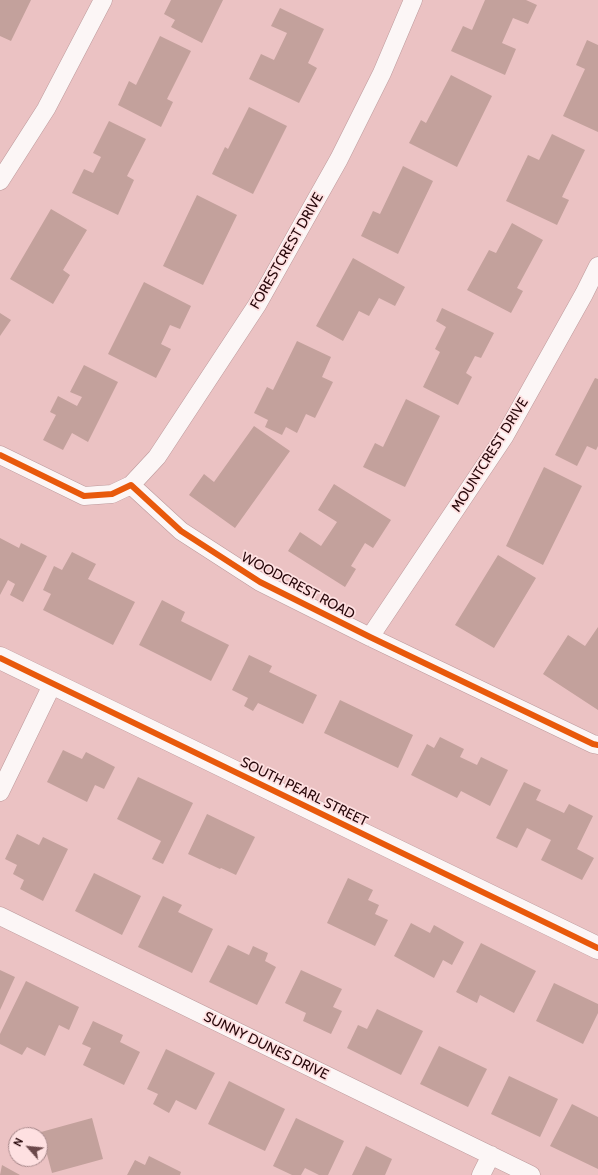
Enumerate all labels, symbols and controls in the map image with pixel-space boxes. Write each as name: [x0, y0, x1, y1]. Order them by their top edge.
street label: FORESTCREST DRIVE: [247, 190, 327, 312]
street label: MOUNTCREST DRIVE: [448, 395, 532, 515]
street label: WOODCREST ROAD: [238, 549, 358, 623]
street label: SOUTH PEARL STREET: [238, 754, 370, 830]
street label: SUNNY DUNES DRIVE: [201, 1008, 331, 1084]
north arrow: [8, 1127, 48, 1167]
text: N: [10, 1135, 26, 1149]

